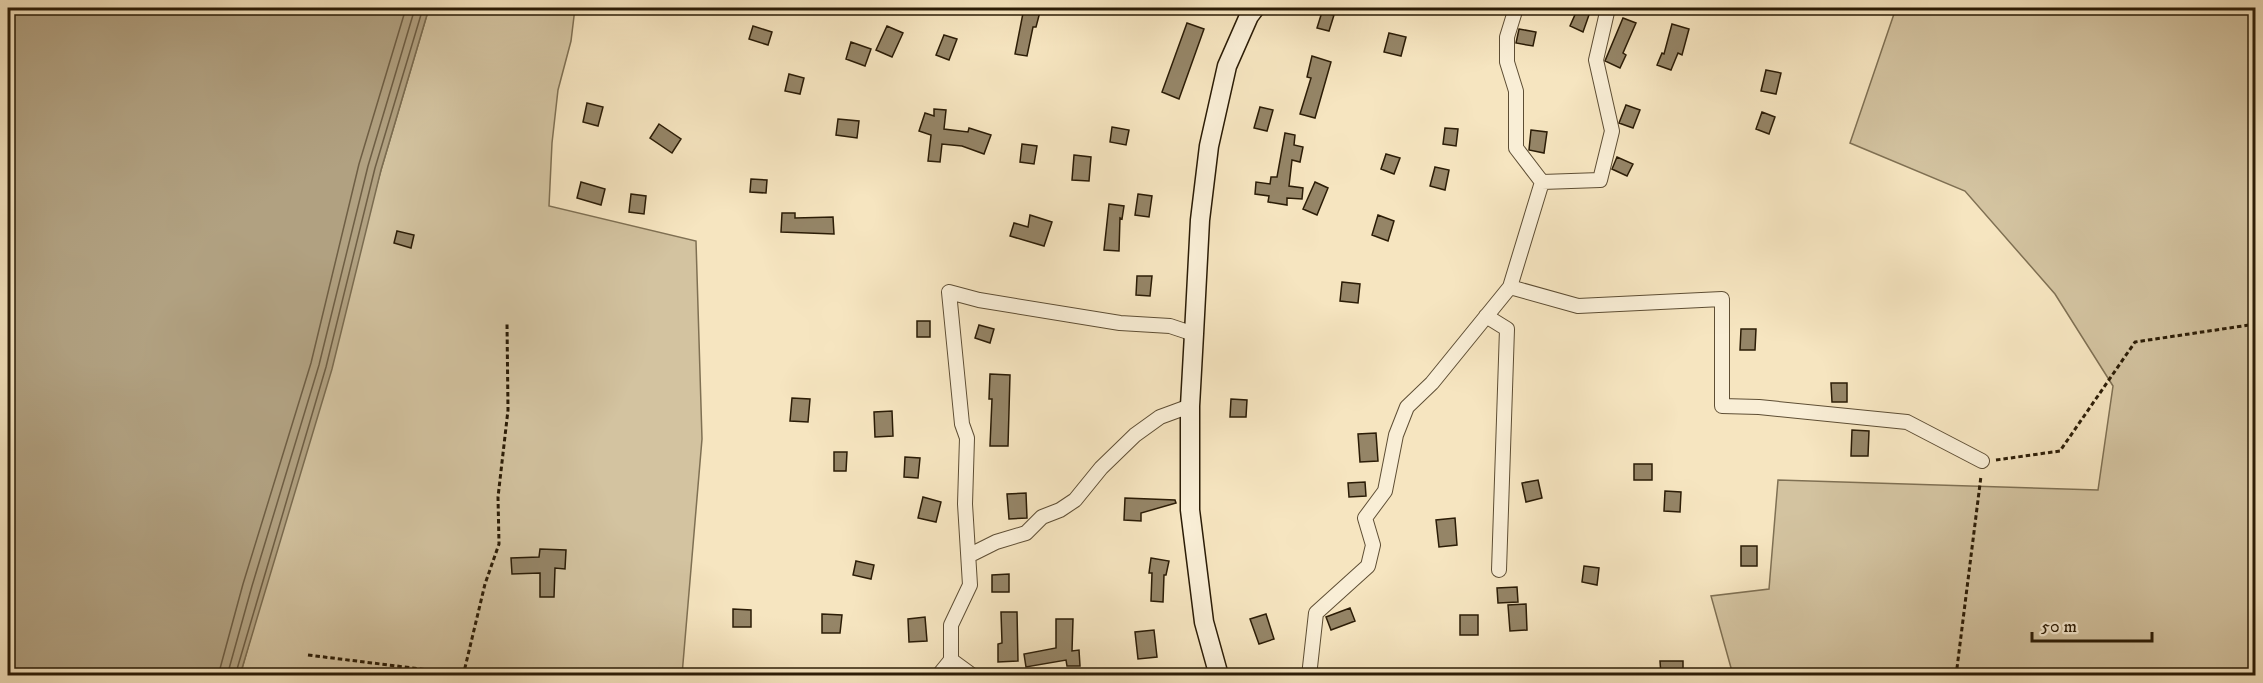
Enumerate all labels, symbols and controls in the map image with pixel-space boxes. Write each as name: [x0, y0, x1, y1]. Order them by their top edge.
scale bar: [2032, 605, 2152, 643]
text: 50 m: [2041, 616, 2077, 638]

